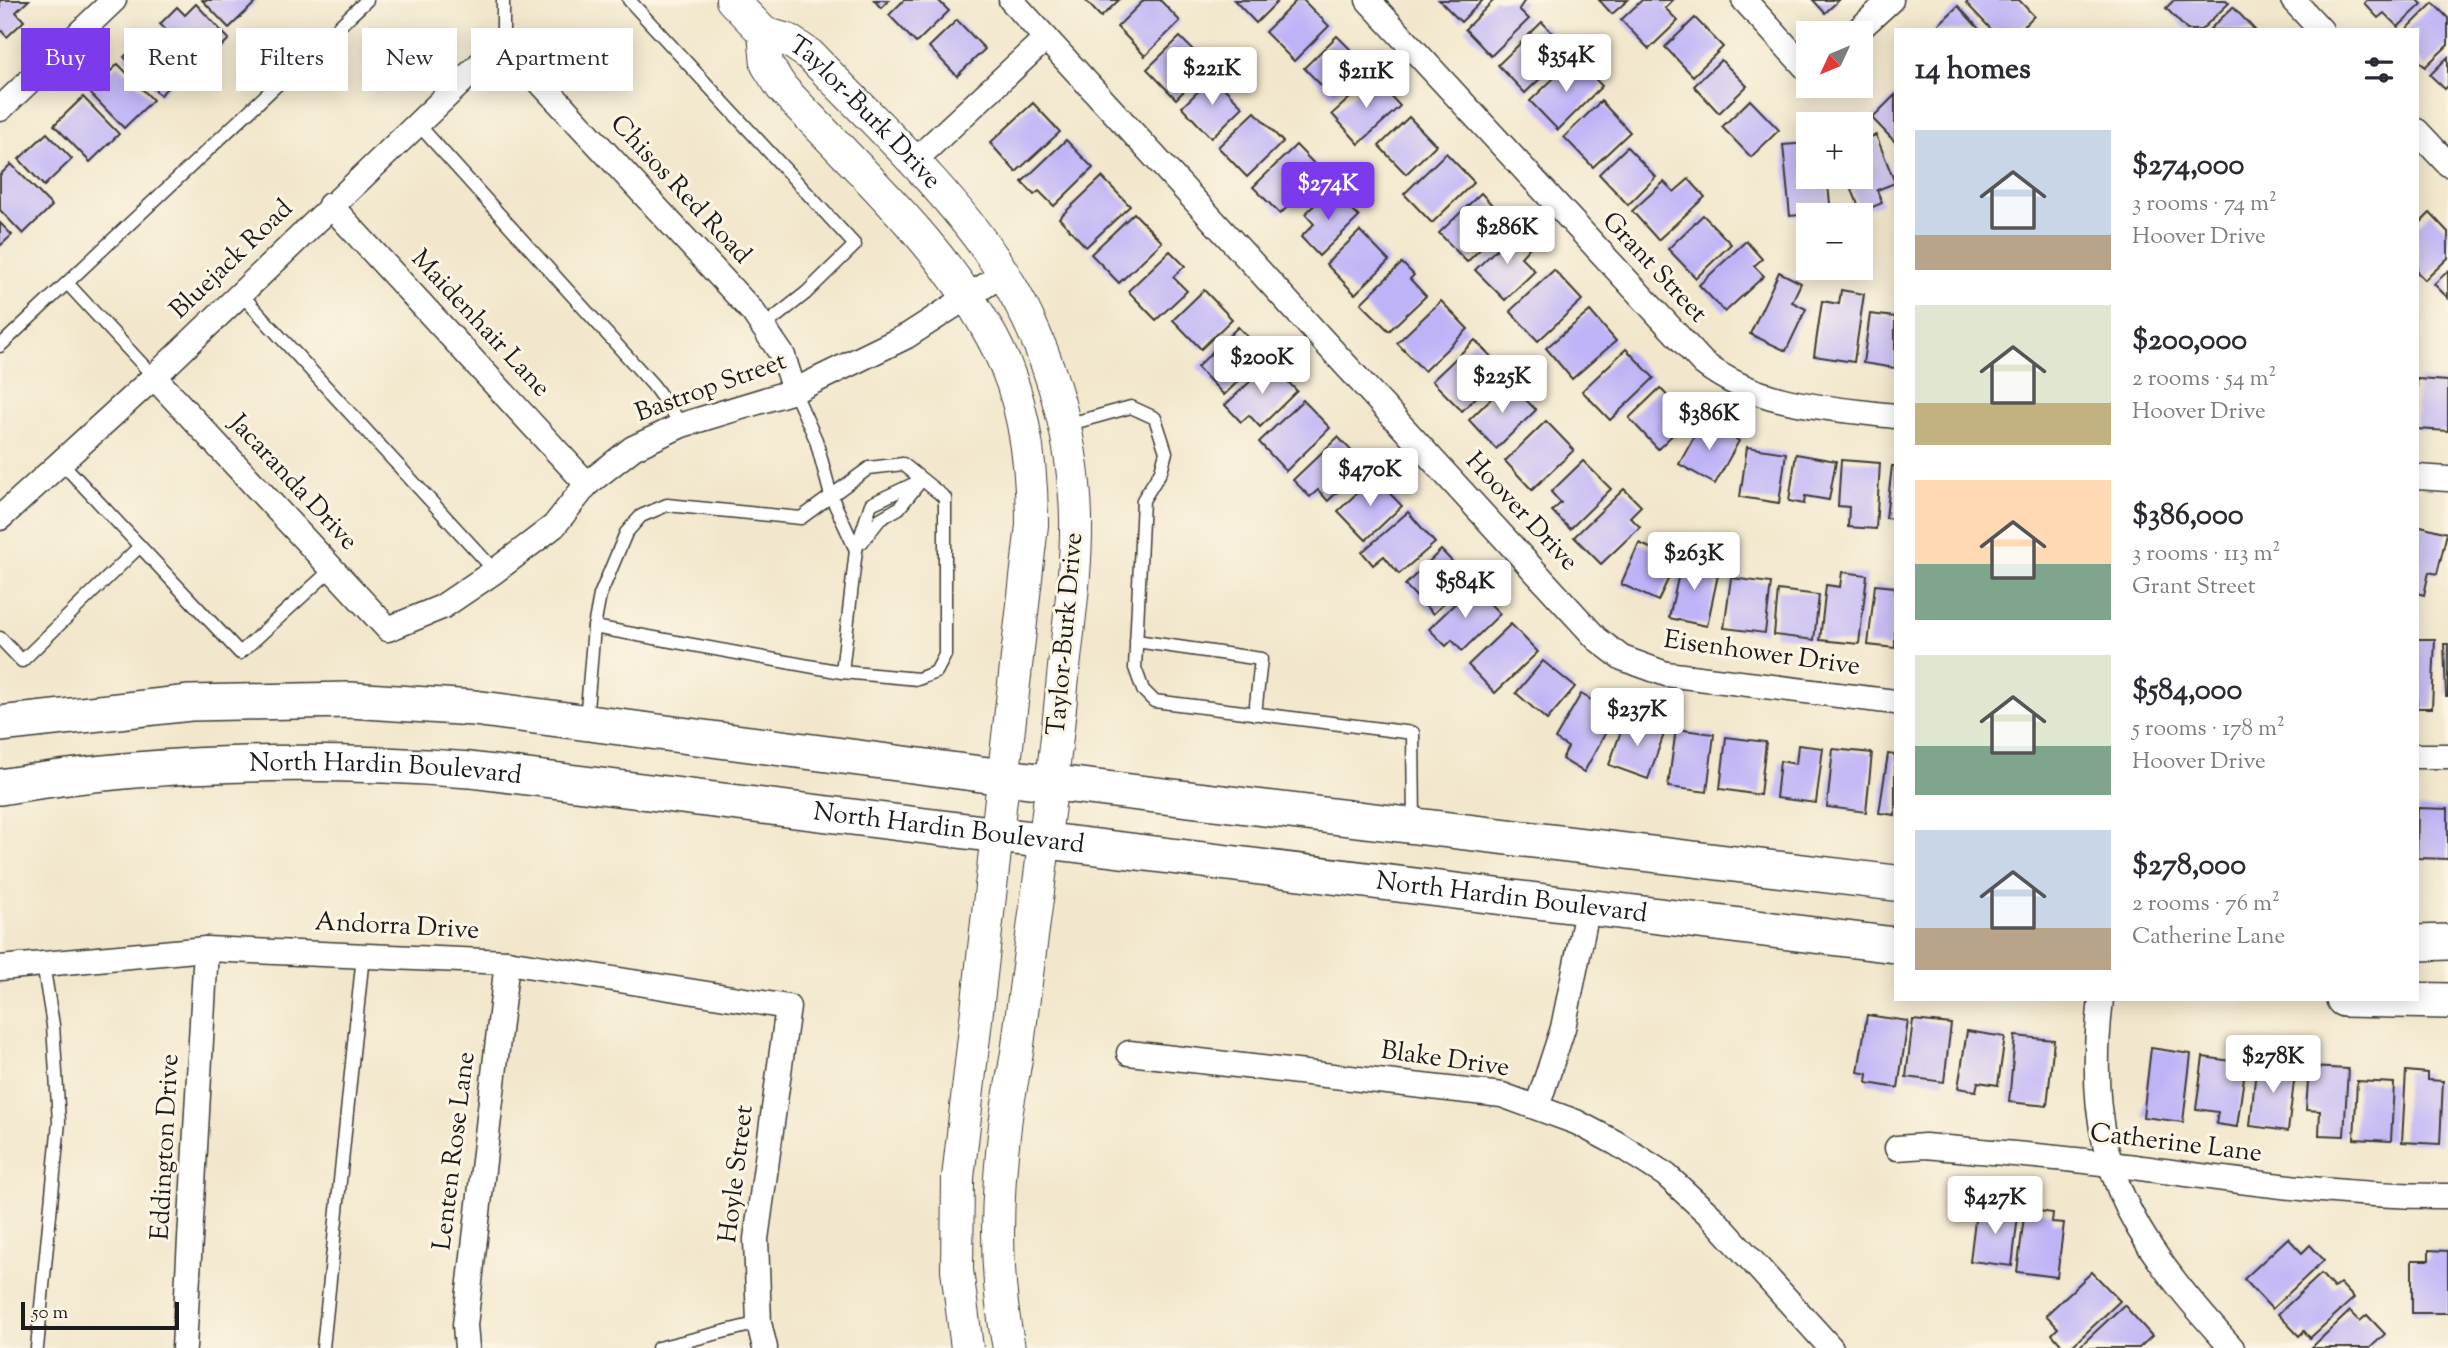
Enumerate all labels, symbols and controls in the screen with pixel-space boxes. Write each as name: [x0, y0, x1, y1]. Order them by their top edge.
north arrow: [1796, 21, 1872, 98]
map controls: [1796, 21, 1873, 280]
street label: Taylor-Burk Drive: [781, 27, 950, 198]
chip: Buy: [21, 28, 110, 91]
chip: Rent: [124, 28, 222, 91]
chip: Filters: [236, 28, 348, 91]
chip: New: [362, 28, 457, 91]
chip: Apartment: [471, 28, 633, 91]
pin: $354K: [1517, 34, 1615, 94]
text: $354K: [1537, 40, 1595, 73]
pin: $221K: [1163, 48, 1261, 107]
text: 14 homes: [1915, 49, 2031, 92]
pin: $211K: [1317, 50, 1415, 110]
icon: filters: [2360, 51, 2398, 89]
text: $221K: [1183, 53, 1241, 86]
text: $211K: [1338, 56, 1394, 89]
street label: Chisos Red Road: [601, 107, 759, 273]
button: +: [1796, 112, 1873, 189]
text: $274,000: [2132, 145, 2244, 188]
icon: home: [1971, 158, 2055, 242]
pin: $274K: [1279, 162, 1377, 222]
text: $274K: [1297, 168, 1359, 201]
text: 3 rooms · 74 m²: [2132, 188, 2277, 221]
street label: Bluejack Road: [162, 191, 302, 328]
button: −: [1796, 203, 1873, 280]
street label: Grant Street: [1593, 204, 1715, 332]
pin: $286K: [1458, 206, 1556, 266]
text: $286K: [1476, 212, 1538, 245]
text: Hoover Drive: [2132, 221, 2266, 254]
street label: Maidenhair Lane: [402, 242, 558, 406]
text: $200,000: [2132, 320, 2247, 363]
icon: home: [1971, 333, 2055, 417]
pin: $200K: [1213, 336, 1311, 396]
text: $200K: [1230, 342, 1294, 375]
street label: Bastrop Street: [630, 344, 792, 432]
pin: $225K: [1453, 356, 1551, 415]
text: $225K: [1473, 361, 1531, 394]
text: 2 rooms · 54 m²: [2132, 363, 2276, 396]
pin: $386K: [1660, 392, 1758, 452]
text: Hoover Drive: [2132, 396, 2266, 429]
text: $386K: [1678, 398, 1740, 431]
street label: Jacaranda Drive: [219, 405, 366, 559]
street label: Hoover Drive: [1456, 444, 1586, 580]
pin: $470K: [1321, 448, 1419, 508]
text: $470K: [1338, 454, 1402, 487]
text: $386,000: [2132, 495, 2244, 538]
icon: home: [1971, 508, 2055, 592]
street label: Taylor-Burk Drive: [1039, 531, 1093, 737]
pin: $263K: [1645, 532, 1743, 592]
text: $263K: [1664, 538, 1724, 571]
text: 3 rooms · 113 m²: [2132, 538, 2280, 571]
pin: $584K: [1416, 560, 1514, 620]
text: $584K: [1435, 566, 1495, 599]
text: Grant Street: [2132, 571, 2256, 604]
street label: Eisenhower Drive: [1661, 622, 1863, 686]
text: $584,000: [2132, 670, 2242, 713]
icon: home: [1971, 683, 2055, 767]
pin: $237K: [1588, 688, 1686, 748]
text: $237K: [1607, 694, 1667, 727]
text: 5 rooms · 178 m²: [2132, 713, 2285, 746]
street label: North Hardin Boulevard: [249, 745, 524, 795]
text: Hoover Drive: [2132, 746, 2266, 779]
street label: North Hardin Boulevard: [811, 794, 1087, 864]
text: $278,000: [2132, 845, 2246, 888]
icon: home: [1971, 858, 2055, 942]
street label: North Hardin Boulevard: [1374, 863, 1650, 933]
text: 2 rooms · 76 m²: [2132, 888, 2280, 921]
street label: Andorra Drive: [314, 904, 480, 950]
text: Catherine Lane: [2132, 921, 2285, 954]
street label: Blake Drive: [1378, 1033, 1512, 1087]
pin: $278K: [2224, 1036, 2322, 1095]
text: $278K: [2242, 1041, 2304, 1074]
street label: Lenten Rose Lane: [424, 1050, 486, 1252]
street label: Eddington Drive: [143, 1053, 189, 1241]
street label: Hoyle Street: [710, 1103, 764, 1245]
street label: Catherine Lane: [2088, 1115, 2264, 1173]
pin: $427K: [1946, 1176, 2044, 1236]
text: $427K: [1964, 1182, 2026, 1215]
scale bar: [21, 1299, 178, 1331]
text: 50 m: [32, 1300, 68, 1327]

